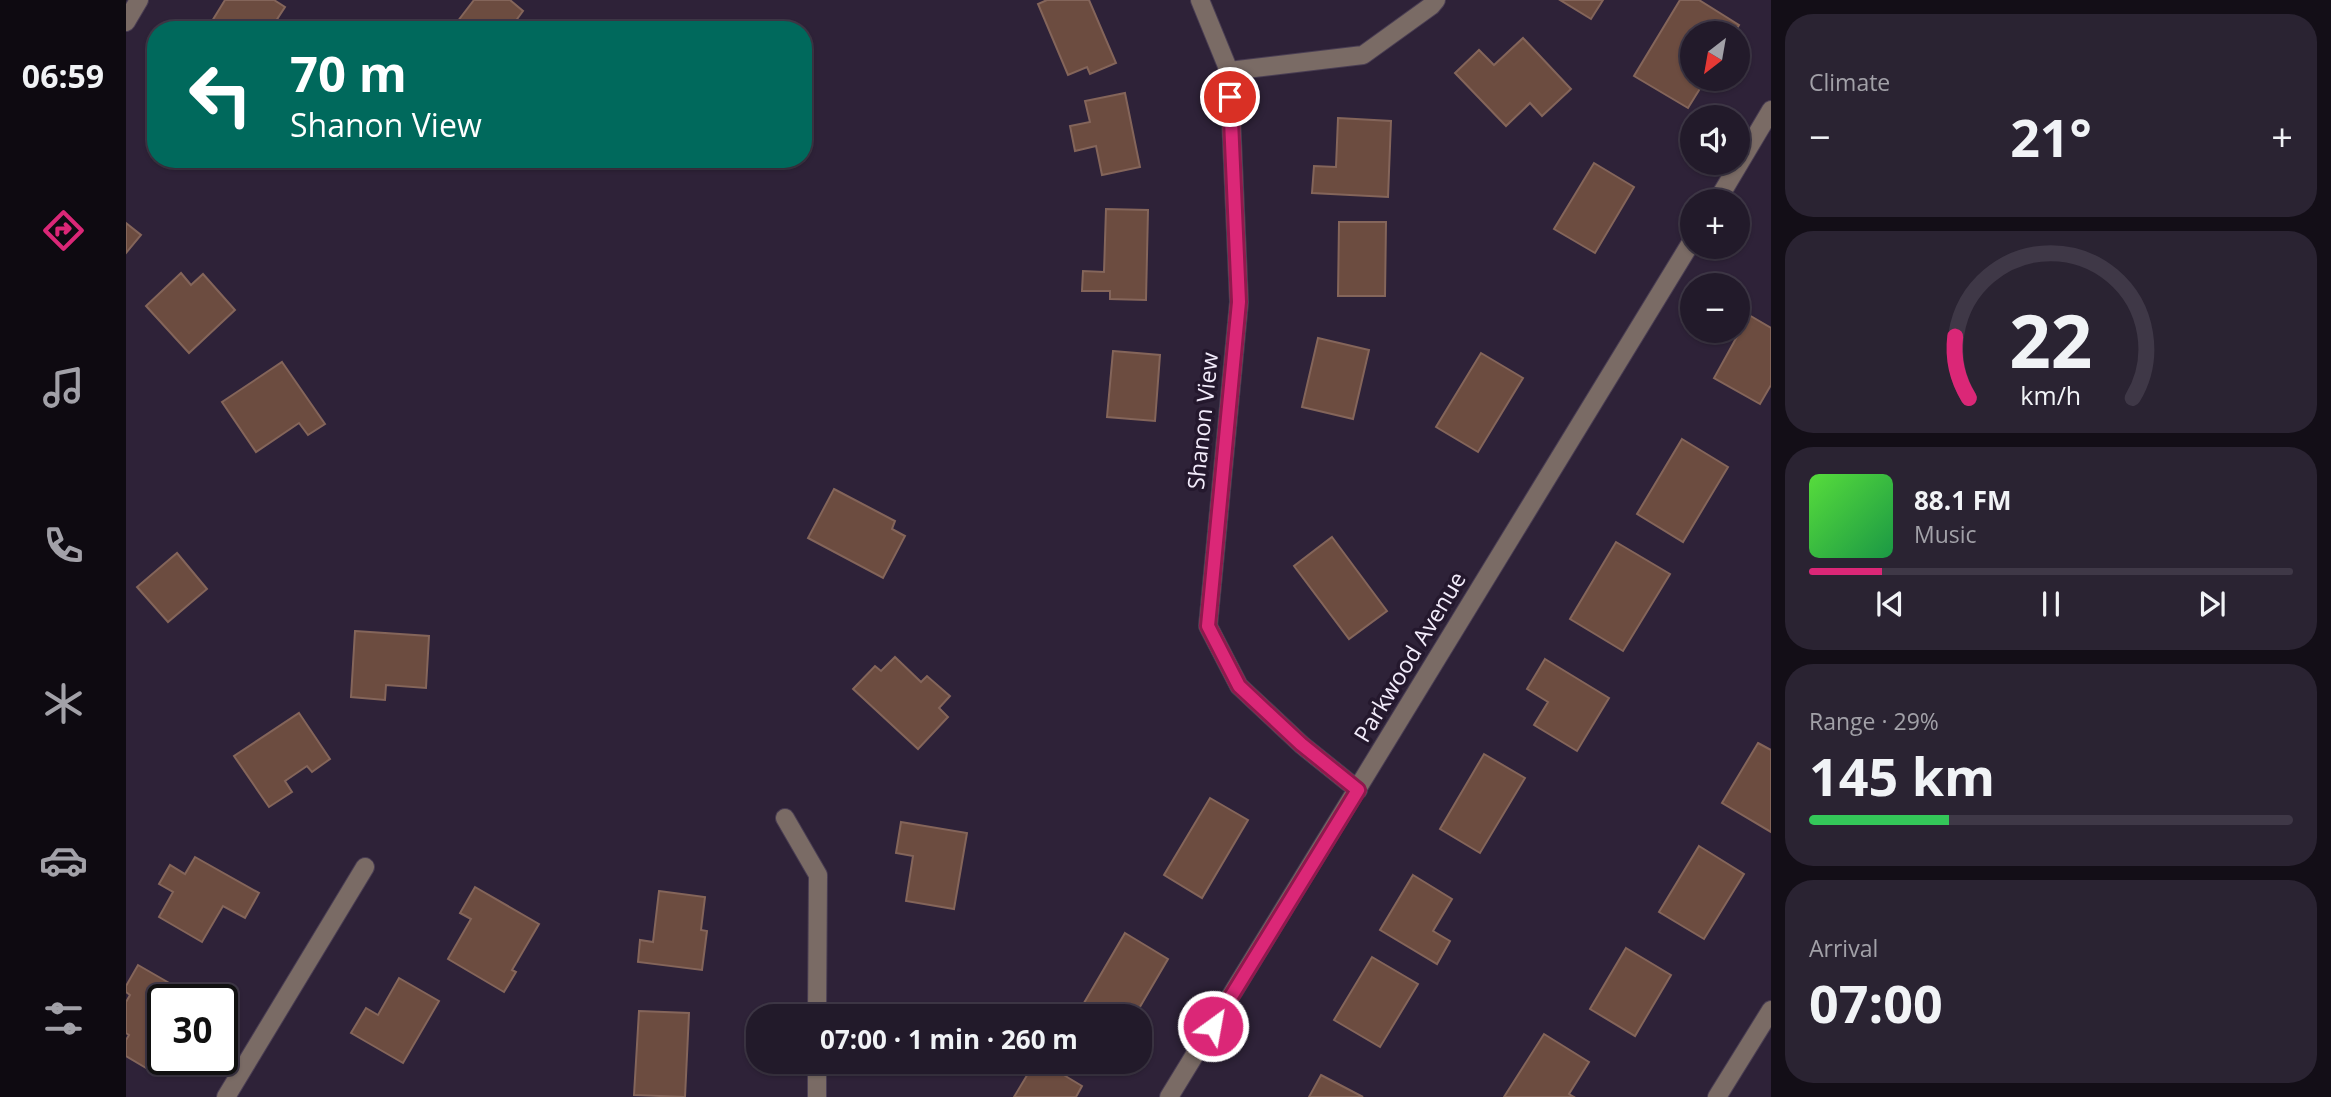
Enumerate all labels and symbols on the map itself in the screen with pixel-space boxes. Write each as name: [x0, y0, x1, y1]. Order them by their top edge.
north arrow: [1680, 21, 1750, 91]
pin: [1200, 67, 1260, 127]
street label: Shanon View: [1179, 351, 1225, 491]
street label: Parkwood Avenue: [1346, 565, 1473, 748]
speed limit sign: 30: [147, 984, 238, 1075]
position arrow: [1176, 989, 1250, 1063]

